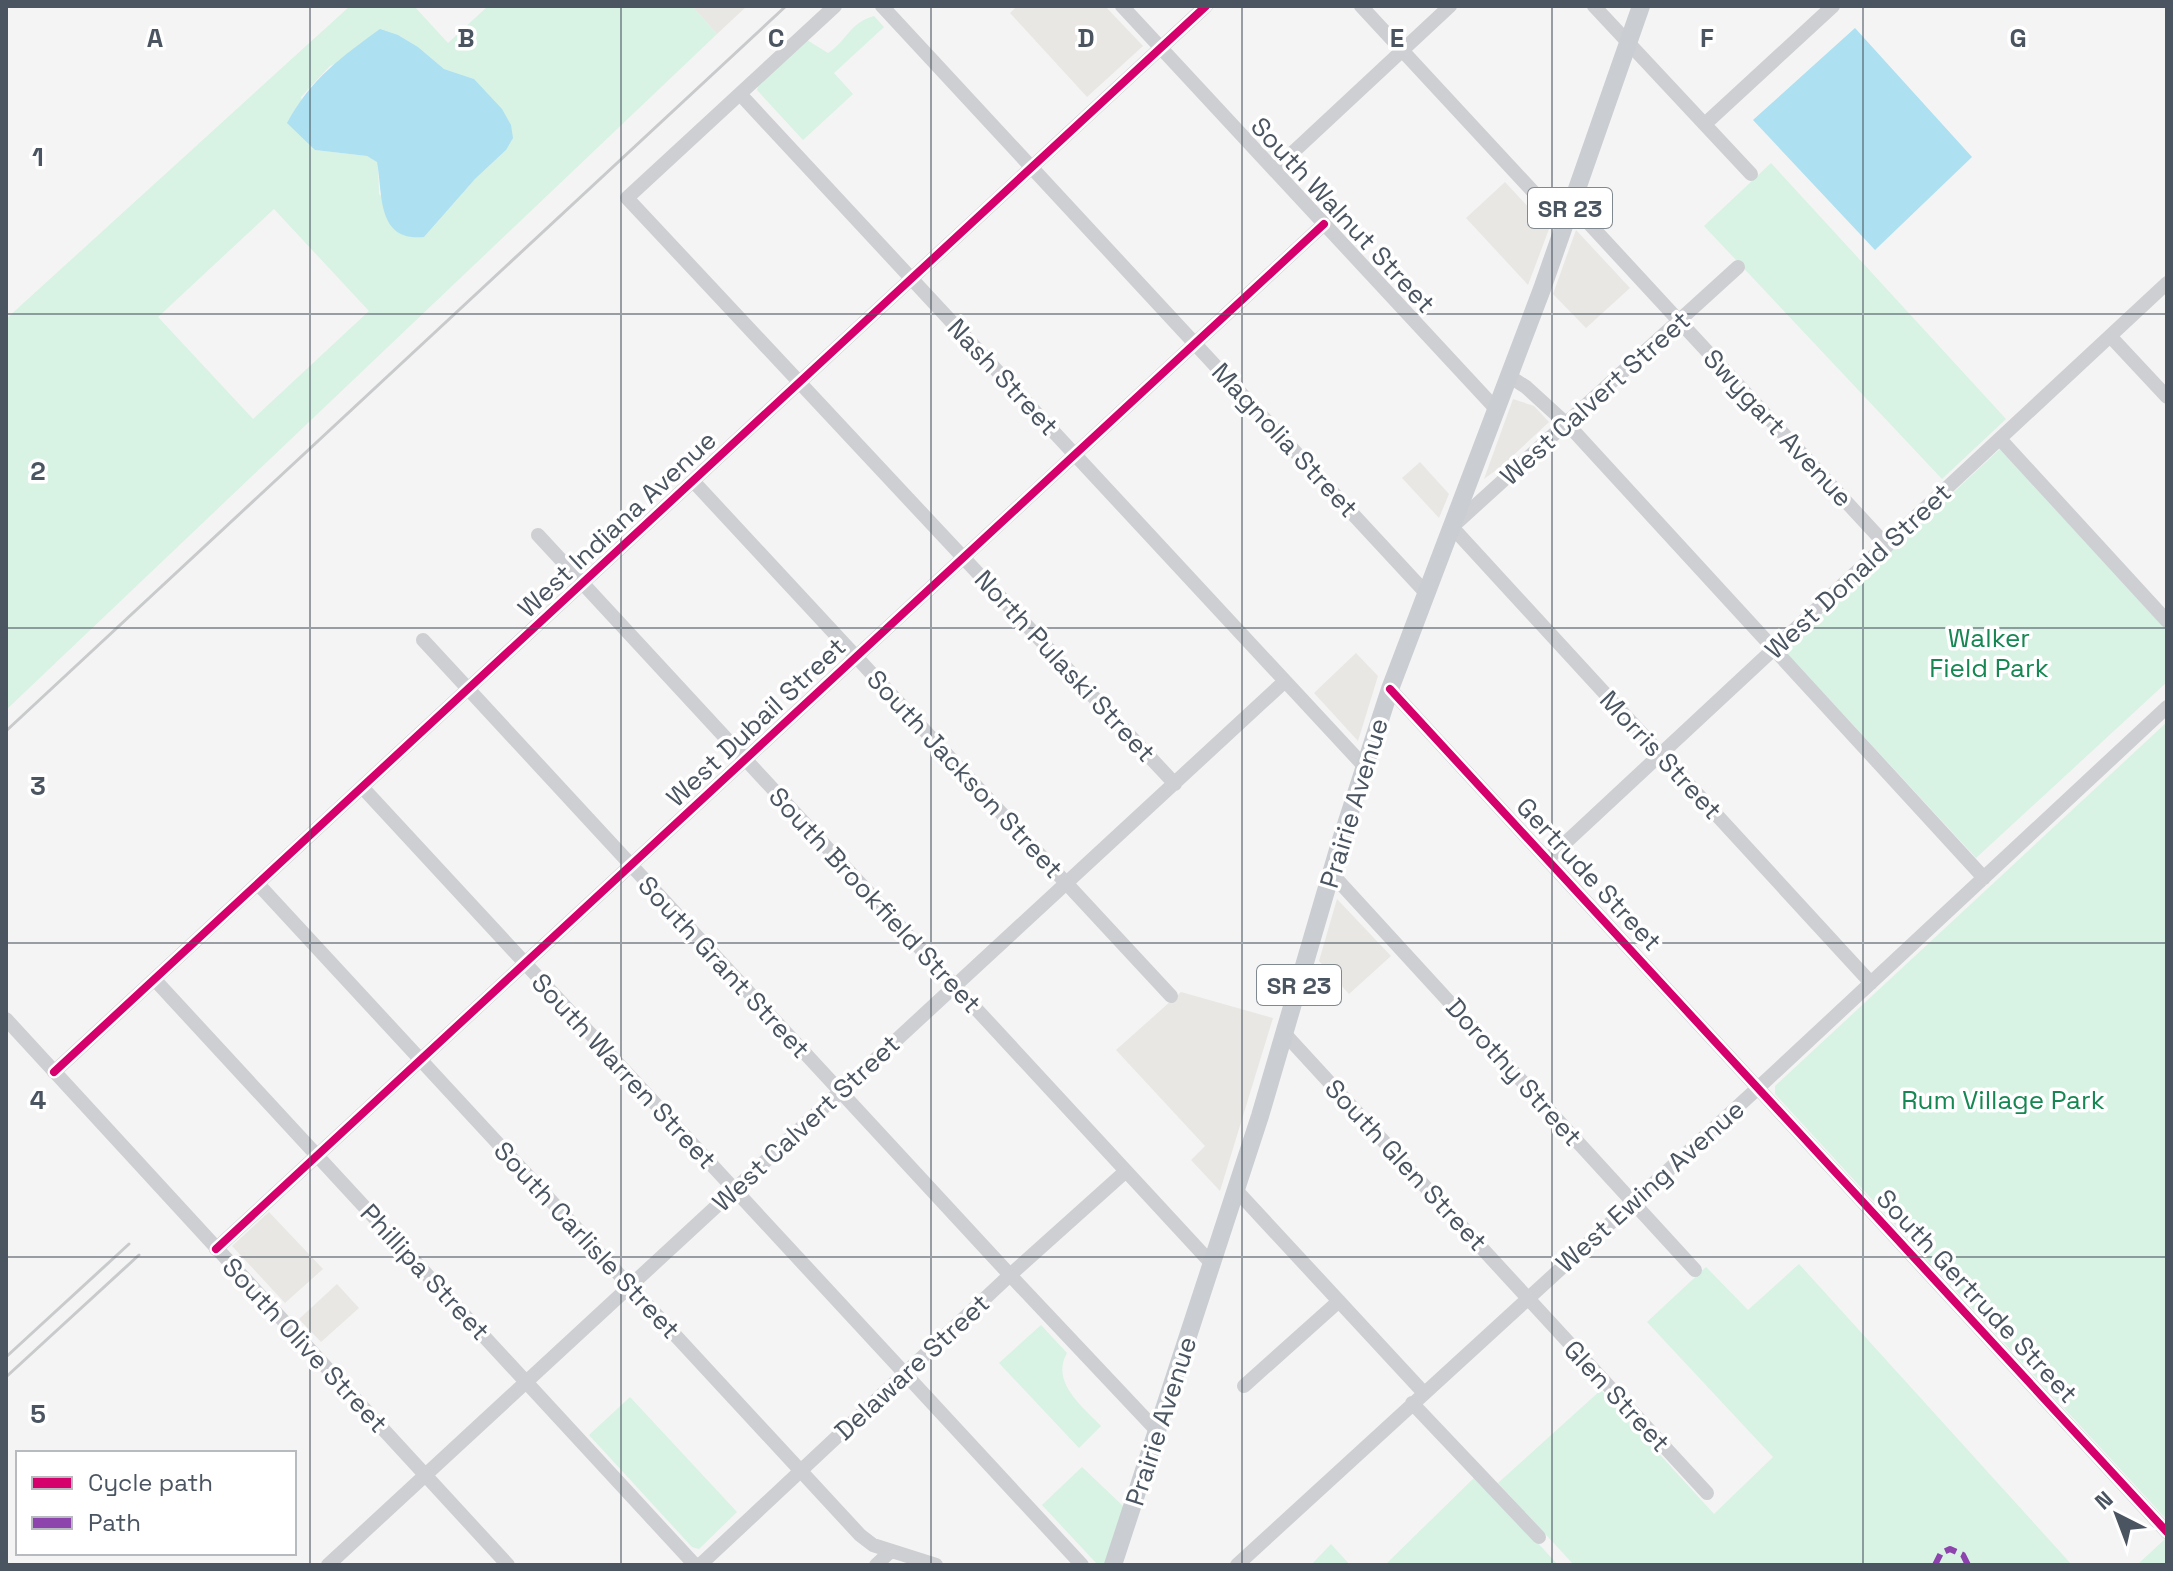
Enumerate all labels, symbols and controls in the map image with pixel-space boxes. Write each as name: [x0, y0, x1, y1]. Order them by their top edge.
text: A: [147, 21, 164, 55]
text: B: [457, 21, 475, 55]
text: C: [768, 21, 784, 55]
text: D: [1077, 21, 1095, 55]
text: E: [1390, 21, 1404, 55]
text: F: [1700, 21, 1714, 55]
text: G: [2009, 21, 2027, 55]
street label: South Walnut Street: [1243, 110, 1443, 320]
text: 1: [32, 140, 44, 174]
road number: SR 23: [1528, 188, 1612, 228]
street label: West Calvert Street: [1493, 304, 1697, 492]
street label: Nash Street: [940, 311, 1066, 443]
street label: Swygart Avenue: [1696, 342, 1860, 514]
street label: Magnolia Street: [1205, 355, 1365, 525]
street label: West Indiana Avenue: [511, 423, 723, 625]
text: 2: [30, 454, 46, 488]
street label: West Donald Street: [1757, 476, 1959, 666]
street label: North Pulaski Street: [967, 563, 1163, 769]
park label: Walker Field Park: [1929, 621, 2049, 685]
street label: West Dubail Street: [659, 630, 853, 814]
street label: South Jackson Street: [859, 663, 1071, 885]
street label: Morris Street: [1593, 683, 1729, 827]
street label: Prairie Avenue: [1312, 714, 1396, 892]
text: 3: [30, 769, 46, 803]
street label: South Brookfield Street: [761, 780, 989, 1020]
street label: Gertrude Street: [1509, 790, 1669, 958]
street label: South Grant Street: [631, 869, 817, 1065]
road number: SR 23: [1257, 965, 1341, 1005]
street label: South Warren Street: [524, 966, 724, 1176]
street label: Dorothy Street: [1438, 991, 1590, 1153]
street label: West Calvert Street: [705, 1027, 907, 1219]
street label: South Glen Street: [1317, 1072, 1495, 1258]
text: 4: [30, 1083, 46, 1117]
park label: Rum Village Park: [1901, 1083, 2105, 1117]
street label: West Ewing Avenue: [1549, 1092, 1751, 1280]
street label: South Carlisle Street: [486, 1134, 688, 1346]
street label: South Gertrude Street: [1869, 1182, 2085, 1410]
street label: Phillipa Street: [353, 1196, 497, 1348]
street label: South Olive Street: [215, 1250, 395, 1440]
street label: Delaware Street: [827, 1286, 997, 1448]
street label: Prairie Avenue: [1118, 1332, 1204, 1510]
street label: Glen Street: [1556, 1333, 1678, 1459]
text: 5: [30, 1397, 46, 1431]
legend: [16, 1451, 296, 1555]
text: Cycle path: [88, 1467, 213, 1498]
north arrow: [2077, 1475, 2157, 1555]
text: N: [2089, 1485, 2118, 1515]
text: Path: [88, 1507, 141, 1538]

